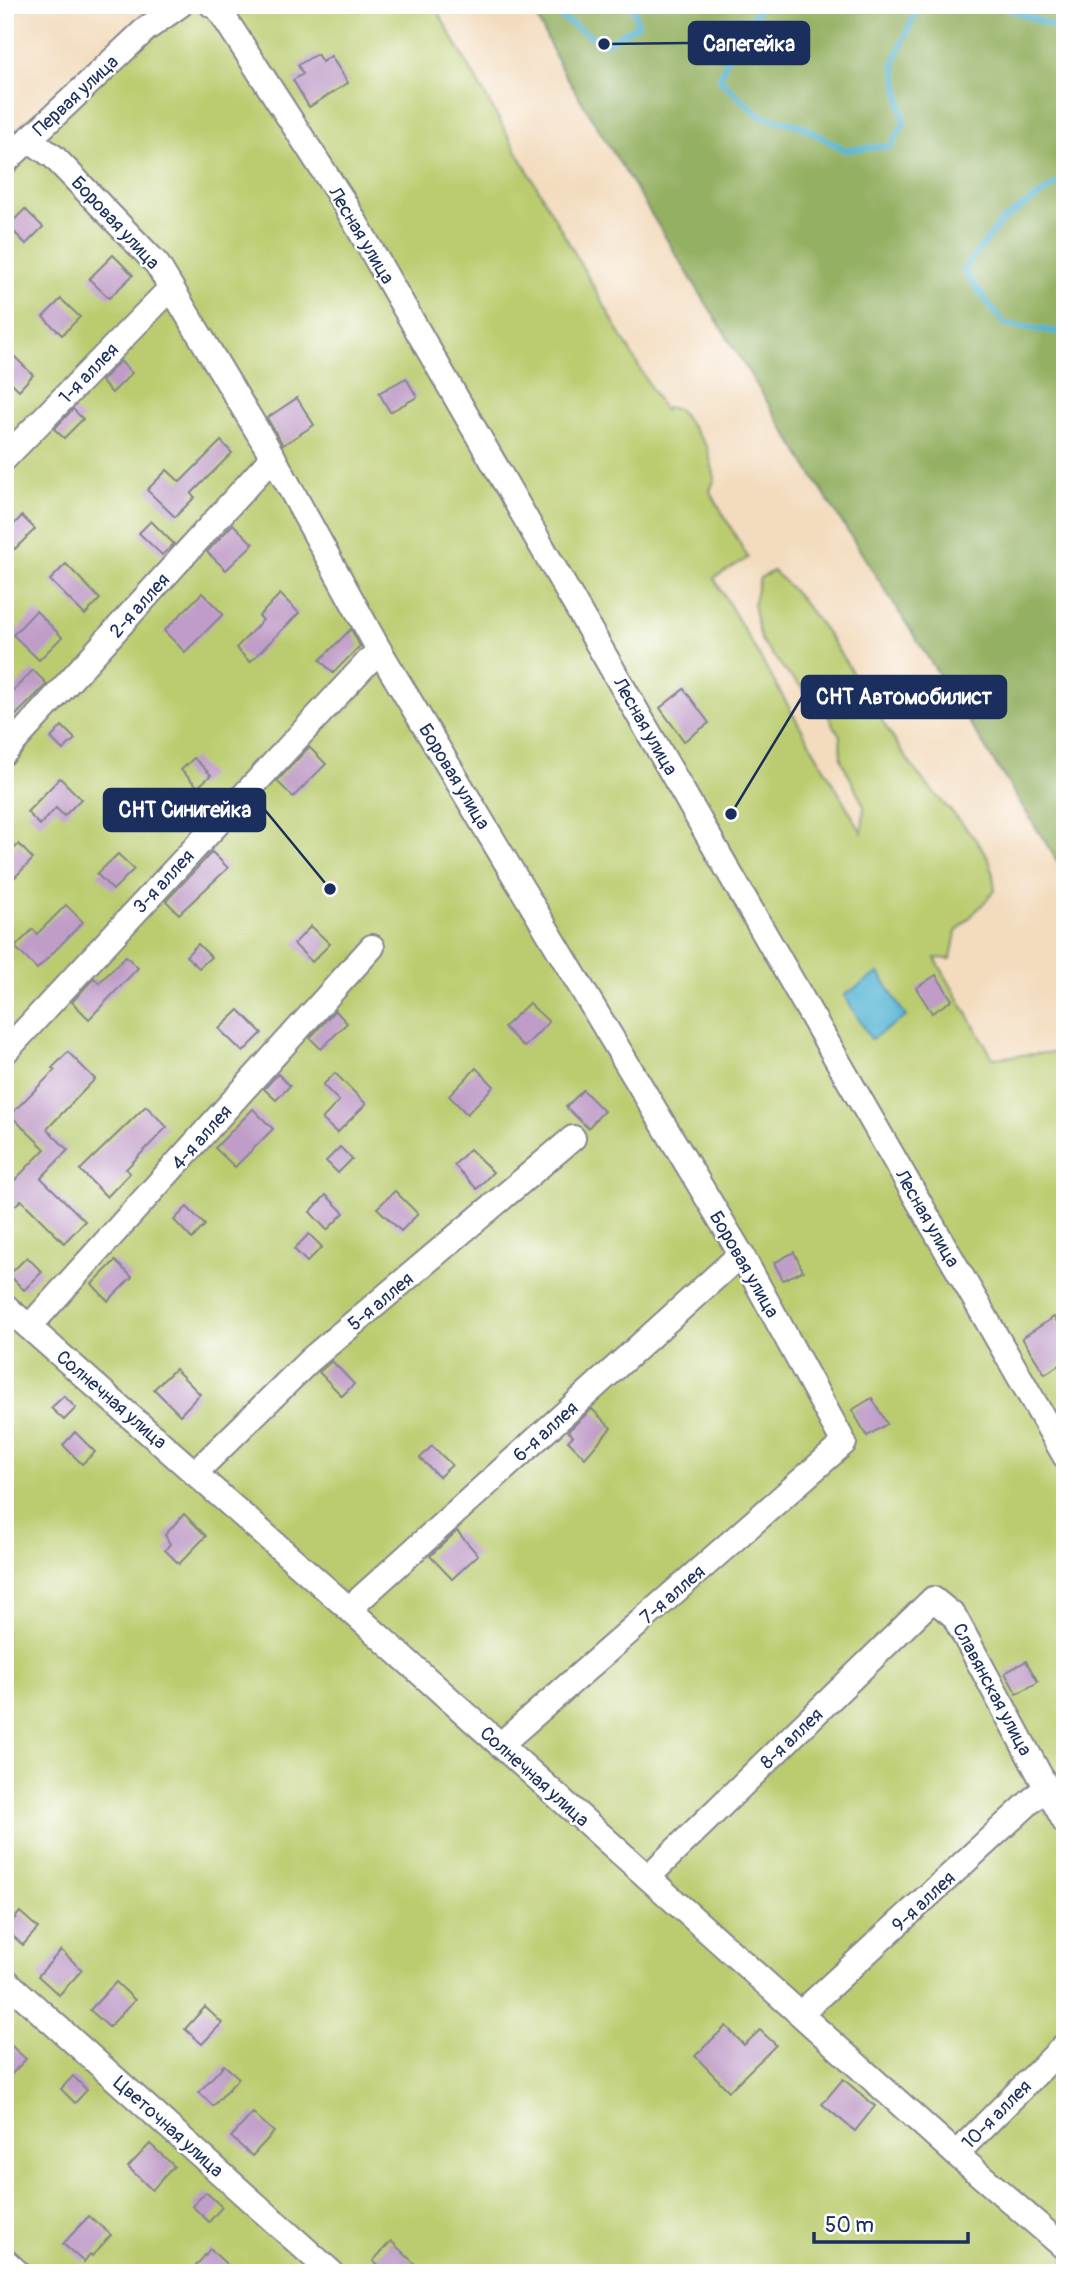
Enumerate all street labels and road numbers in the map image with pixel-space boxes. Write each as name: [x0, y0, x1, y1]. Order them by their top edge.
street label: Первая улица: [28, 50, 124, 141]
street label: Боровая улица: [66, 171, 165, 275]
street label: Лесная улица: [322, 182, 400, 289]
street label: 1-я аллея: [54, 338, 124, 409]
street label: 2-я аллея: [104, 568, 175, 643]
street label: Лесная улица: [607, 672, 683, 780]
street label: Боровая улица: [413, 719, 495, 834]
street label: 3-я аллея: [128, 845, 199, 919]
street label: 4-я аллея: [166, 1100, 237, 1175]
street label: Лесная улица: [889, 1164, 965, 1272]
street label: Боровая улица: [704, 1207, 784, 1322]
street label: 5-я аллея: [343, 1267, 418, 1336]
street label: Солнечная улица: [51, 1345, 172, 1455]
street label: 6-я аллея: [508, 1396, 583, 1467]
street label: 7-я аллея: [635, 1560, 710, 1630]
street label: Славянская улица: [947, 1619, 1037, 1760]
street label: 8-я аллея: [755, 1703, 828, 1774]
street label: Солнечная улица: [475, 1721, 594, 1832]
street label: 9-я аллея: [887, 1866, 960, 1937]
street label: Цветочная улица: [108, 2071, 229, 2183]
street label: 10-я аллея: [957, 2075, 1037, 2155]

